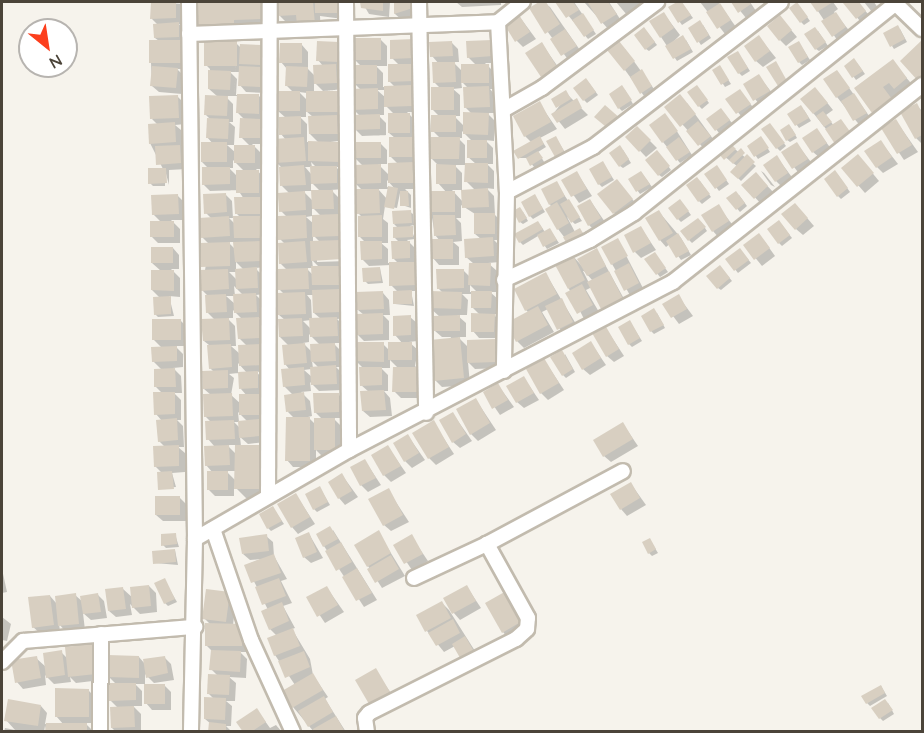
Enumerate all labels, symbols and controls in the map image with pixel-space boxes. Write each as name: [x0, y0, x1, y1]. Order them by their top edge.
north arrow: [18, 18, 78, 78]
text: N: [46, 50, 66, 73]

